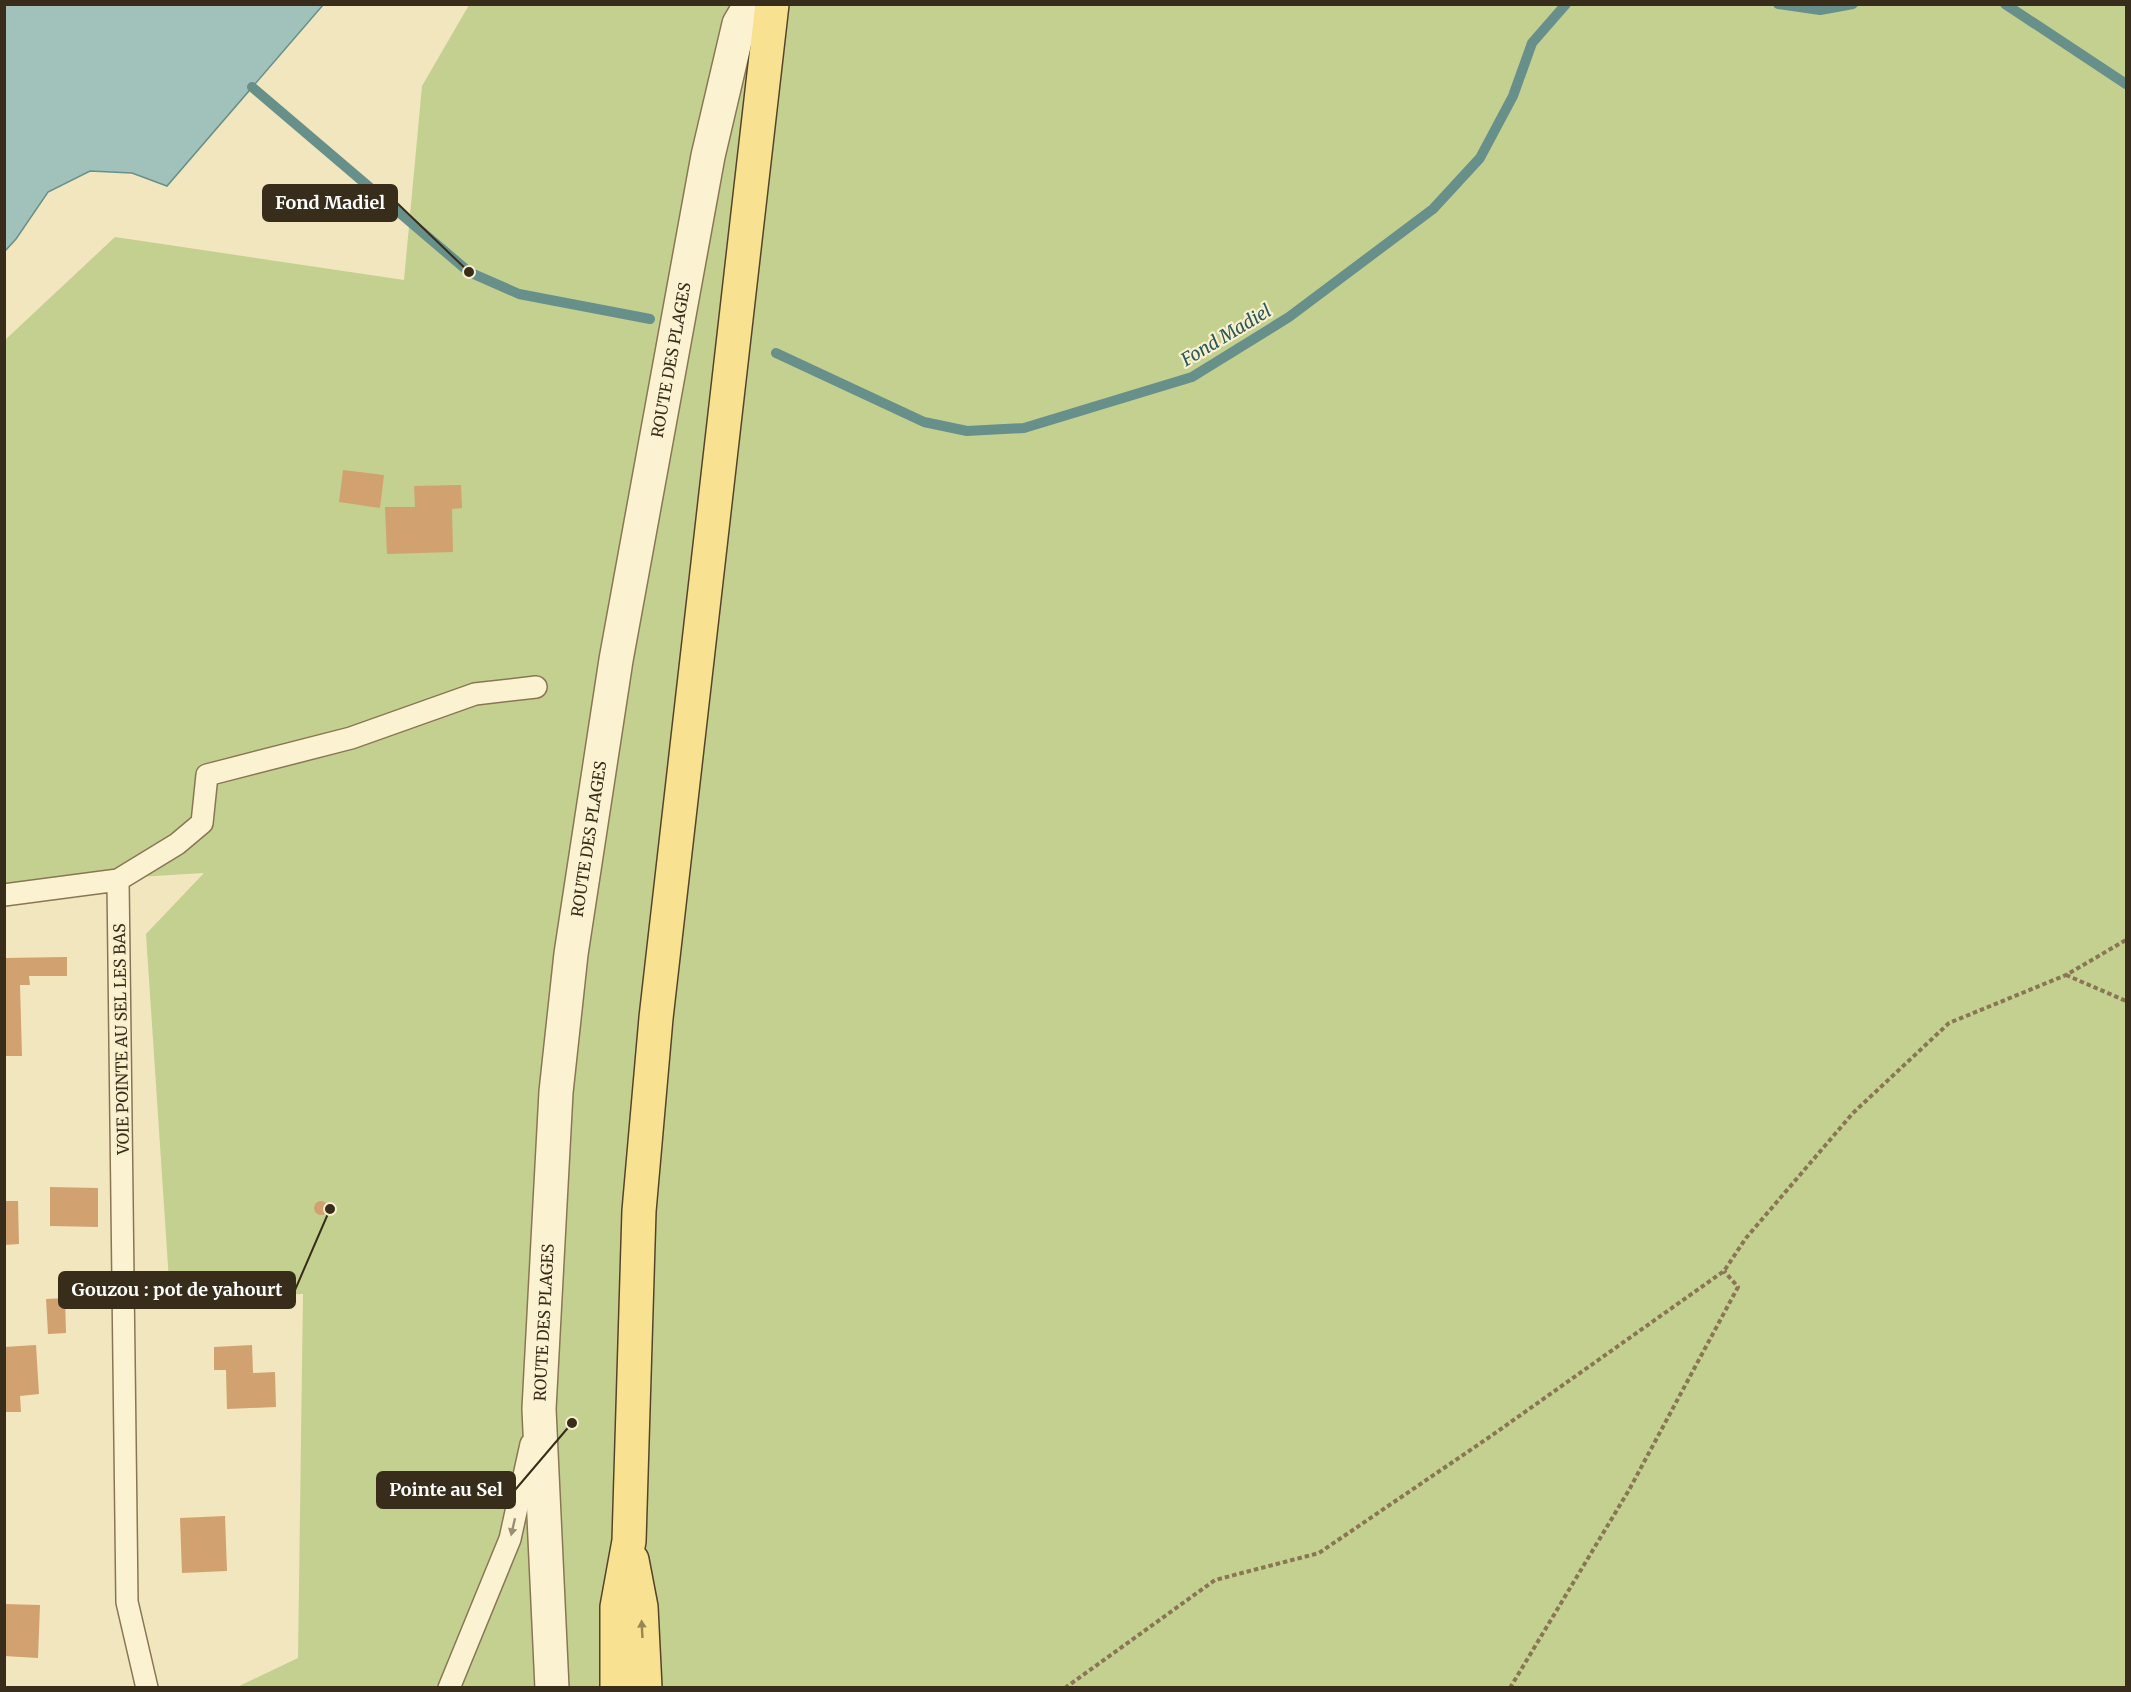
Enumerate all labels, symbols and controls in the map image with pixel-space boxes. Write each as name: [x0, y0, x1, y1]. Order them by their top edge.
callout: Fond Madiel: [263, 185, 397, 221]
text: Fond Madiel: [275, 191, 385, 214]
street label: ROUTE DES PLAGES: [647, 281, 695, 439]
water label: Fond Madiel: [1176, 299, 1275, 371]
street label: ROUTE DES PLAGES: [567, 759, 610, 918]
street label: VOIE POINTE AU SEL LES BAS: [109, 923, 133, 1156]
street label: ROUTE DES PLAGES: [529, 1243, 558, 1402]
callout: Gouzou : pot de yahourt: [59, 1272, 295, 1308]
text: Gouzou : pot de yahourt: [71, 1278, 283, 1301]
callout: Pointe au Sel: [377, 1472, 515, 1508]
text: Pointe au Sel: [389, 1478, 503, 1501]
one-way arrow: [507, 1518, 517, 1536]
one-way arrow: [638, 1620, 647, 1639]

